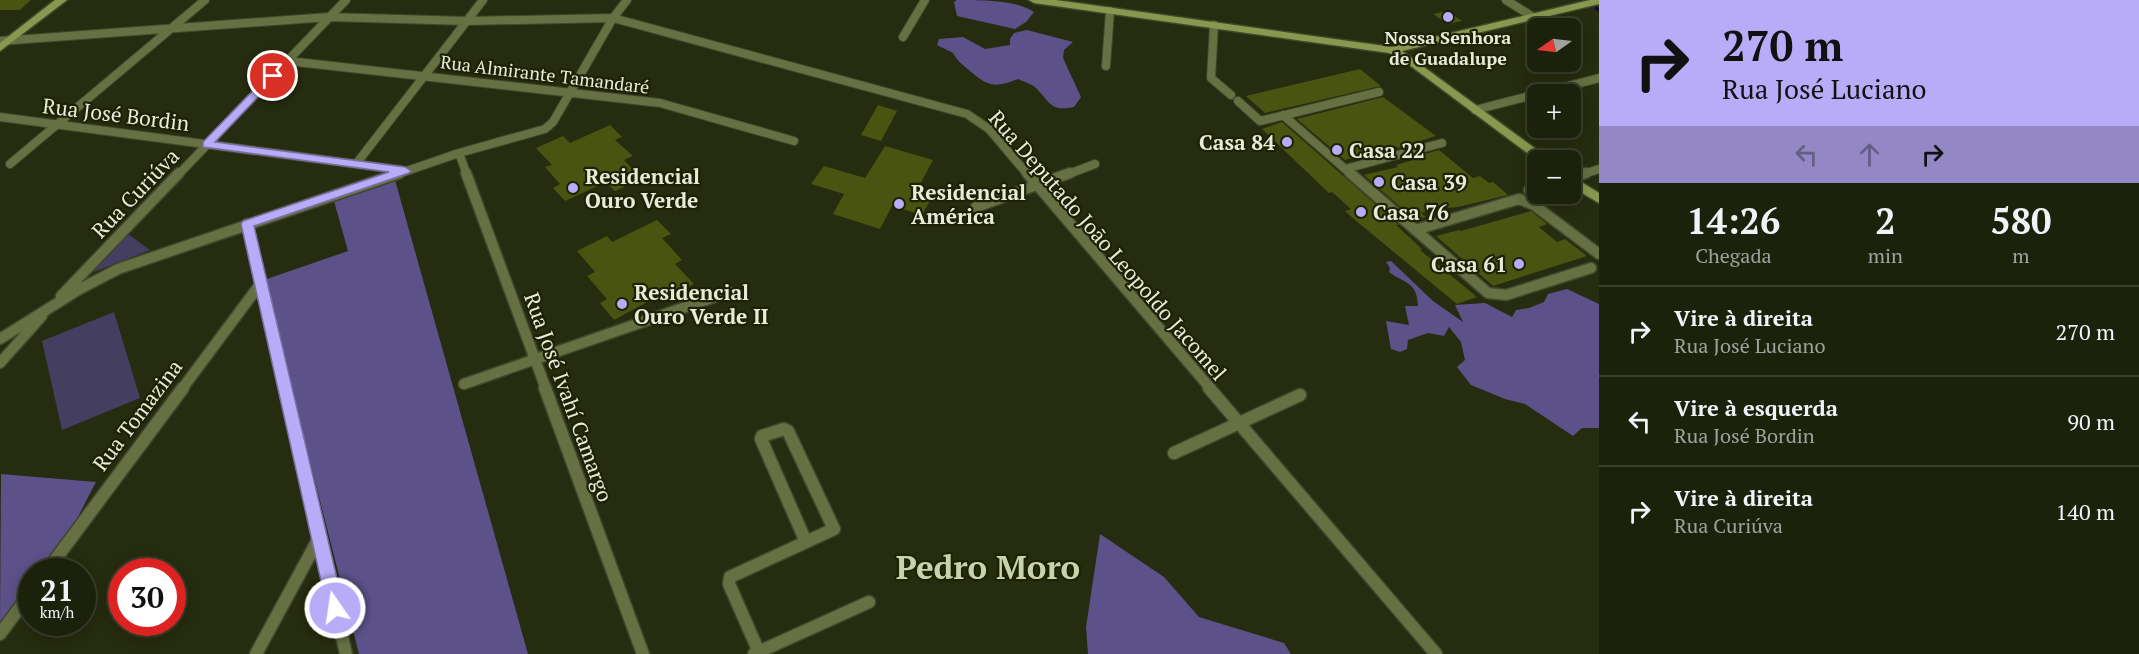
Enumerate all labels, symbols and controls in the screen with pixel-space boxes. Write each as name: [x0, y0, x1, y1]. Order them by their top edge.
marker: Nossa Senhora de Guadalupe: [1441, 10, 1455, 24]
text: 270 m: [1722, 17, 1843, 73]
north arrow: [1527, 18, 1581, 72]
map controls: [1527, 18, 1581, 204]
icon: right: [1623, 24, 1701, 102]
place label: Nossa Senhora de Guadalupe: [1385, 25, 1511, 70]
street label: Rua Almirante Tamandaré: [439, 49, 651, 99]
pin: [247, 50, 298, 101]
icon: arrive: [256, 59, 289, 92]
text: Rua José Luciano: [1722, 71, 1927, 107]
button: +: [1527, 84, 1581, 138]
street label: Rua José Bordin: [41, 91, 192, 137]
street label: Rua Deputado João Leopoldo Jacomel: [983, 104, 1233, 386]
place label: Casa 84: [1199, 128, 1275, 156]
marker: Casa 84: [1280, 135, 1294, 149]
place label: Casa 22: [1349, 136, 1425, 164]
icon: left: [1790, 138, 1823, 171]
icon: ahead: [1853, 138, 1886, 171]
icon: right: [1916, 138, 1949, 171]
street label: Rua Curiúva: [85, 142, 185, 244]
marker: Casa 22: [1330, 143, 1344, 157]
button: −: [1527, 150, 1581, 204]
place label: Residencial Ouro Verde: [585, 162, 700, 214]
place label: Casa 39: [1391, 168, 1467, 196]
marker: Casa 39: [1372, 175, 1386, 189]
place label: Residencial América: [911, 178, 1026, 230]
marker: Residencial Ouro Verde: [566, 181, 580, 195]
marker: Residencial América: [892, 197, 906, 211]
text: 14:26: [1687, 197, 1780, 244]
text: 2: [1875, 197, 1896, 244]
text: 580: [1990, 197, 2051, 244]
place label: Casa 76: [1373, 198, 1449, 226]
marker: Casa 76: [1354, 205, 1368, 219]
text: Chegada: [1695, 242, 1772, 269]
text: min: [1868, 242, 1903, 269]
text: m: [2012, 242, 2030, 269]
place label: Casa 61: [1431, 250, 1507, 278]
marker: Casa 61: [1512, 257, 1526, 271]
place label: Residencial Ouro Verde II: [634, 278, 769, 330]
street label: Rua José Ivahí Camargo: [518, 289, 620, 505]
marker: Residencial Ouro Verde II: [615, 297, 629, 311]
text: Vire à direita: [1674, 303, 1813, 332]
icon: right: [1623, 315, 1656, 348]
text: 270 m: [2055, 317, 2115, 346]
text: Rua José Luciano: [1674, 332, 1825, 359]
street label: Rua Tomazina: [86, 353, 188, 476]
text: Vire à esquerda: [1674, 393, 1838, 422]
icon: left: [1623, 405, 1656, 438]
text: 90 m: [2067, 407, 2115, 436]
text: Rua José Bordin: [1674, 422, 1815, 449]
text: Vire à direita: [1674, 483, 1813, 512]
icon: right: [1623, 495, 1656, 528]
text: 140 m: [2055, 497, 2115, 526]
text: Rua Curiúva: [1674, 512, 1783, 539]
district label: Pedro Moro: [896, 545, 1080, 588]
speed limit sign: 30: [108, 558, 186, 636]
text: 21: [40, 570, 74, 610]
position arrow: [303, 576, 367, 640]
text: km/h: [40, 602, 74, 622]

